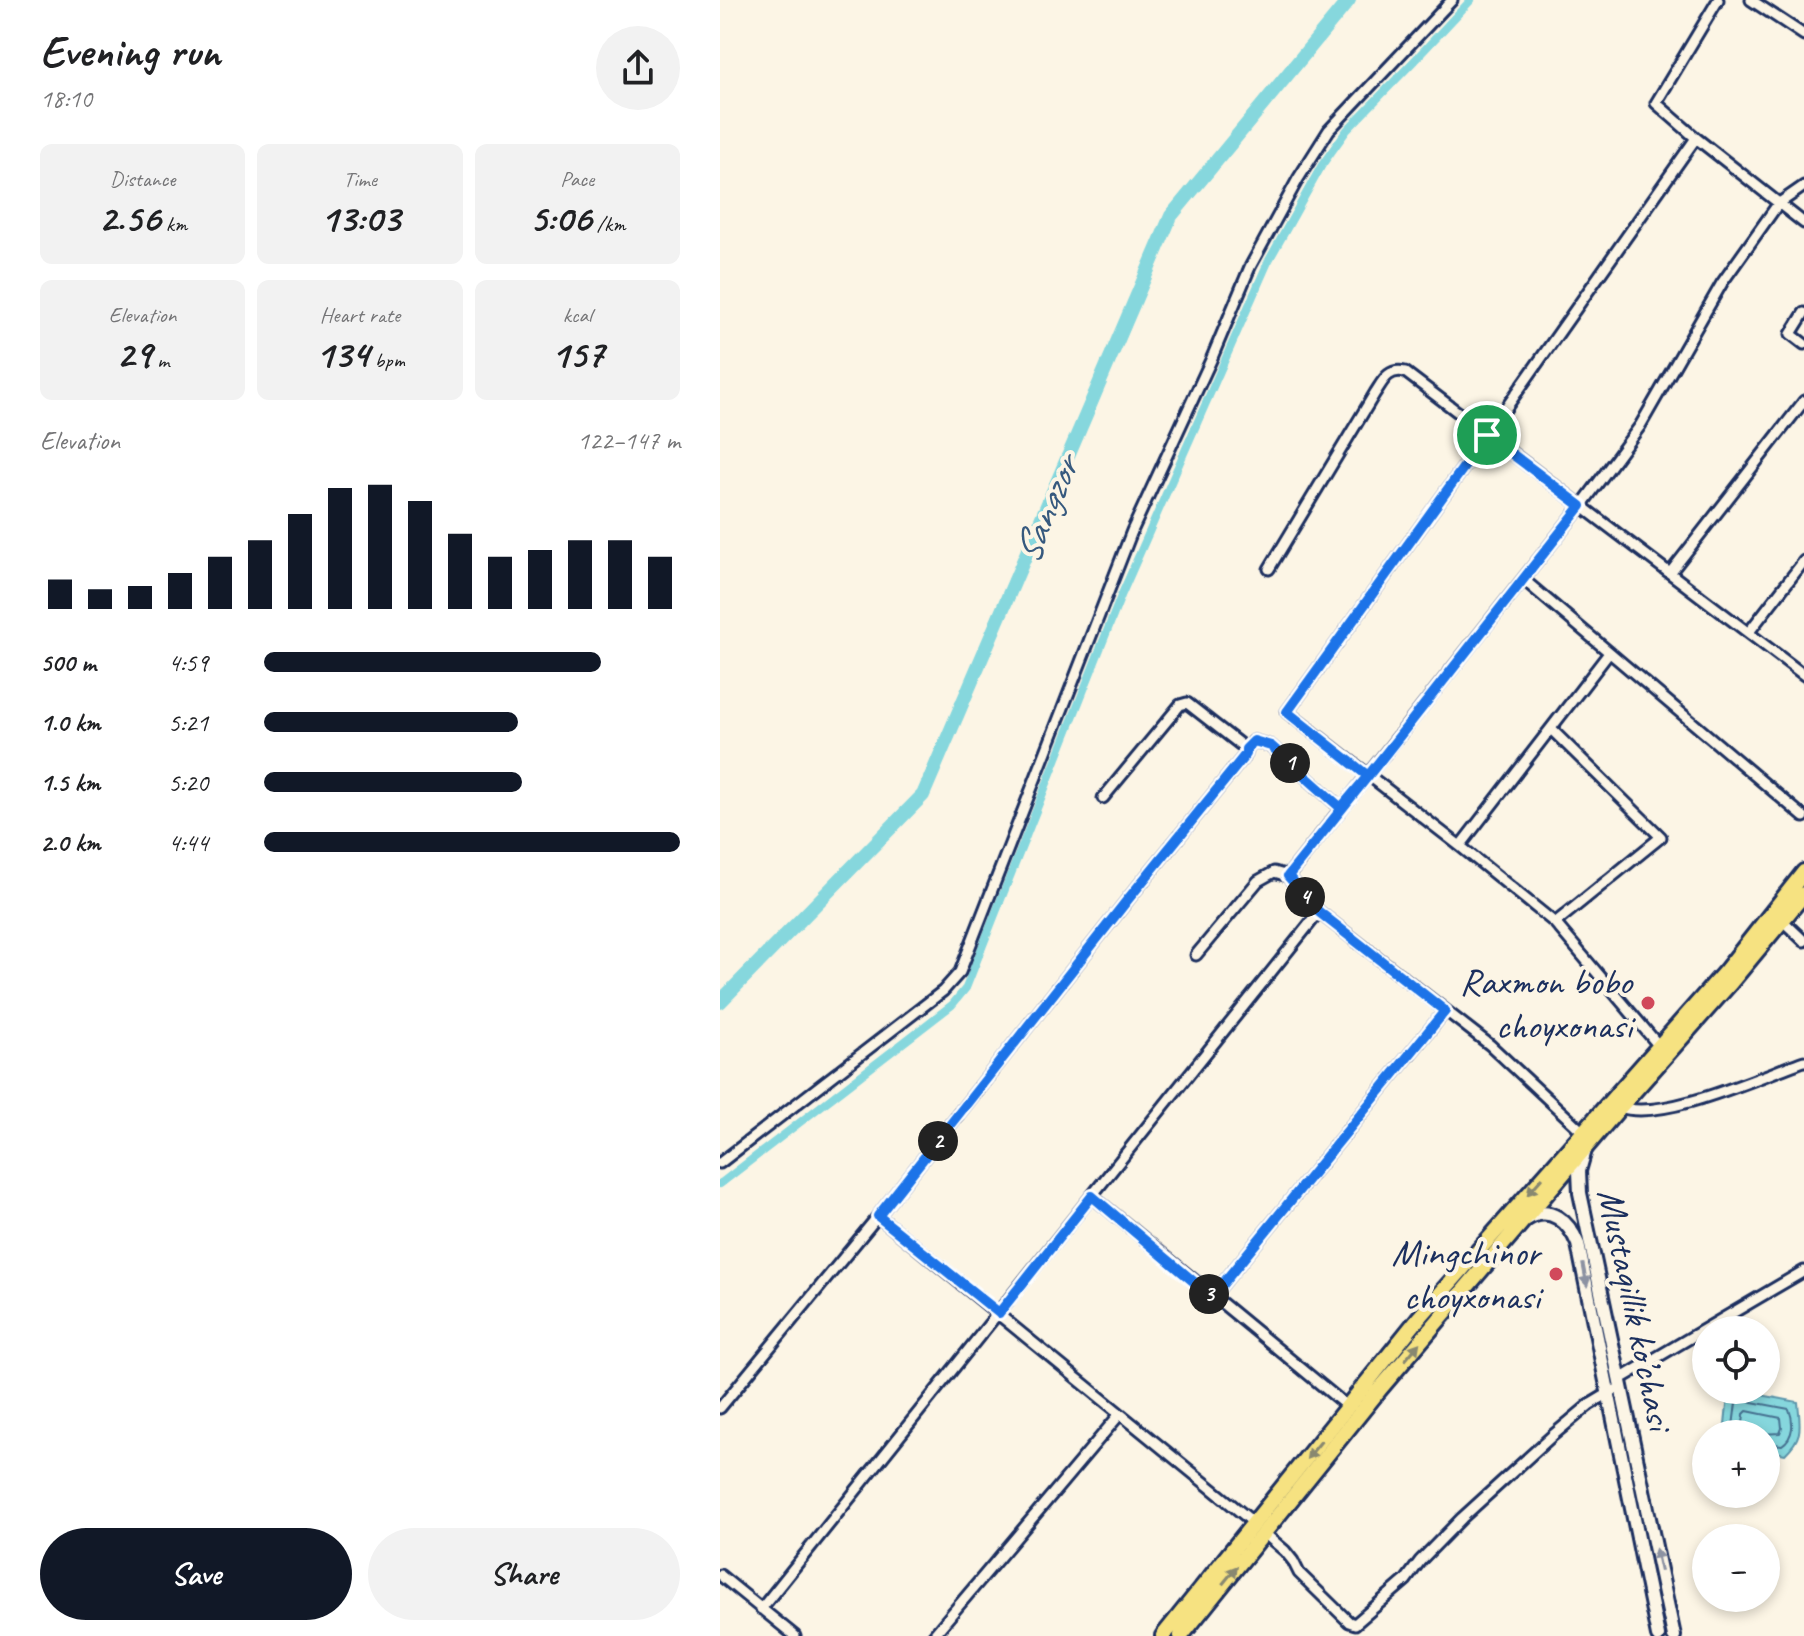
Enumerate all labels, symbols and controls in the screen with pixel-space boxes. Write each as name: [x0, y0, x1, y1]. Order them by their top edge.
text: Evening run: [40, 24, 220, 79]
button: share: [596, 26, 680, 110]
text: 18:10: [40, 82, 92, 115]
text: Distance: [110, 165, 175, 193]
text: Time: [343, 165, 377, 193]
text: Pace: [560, 165, 594, 193]
text: 2.56: [98, 193, 160, 243]
text: 13:03: [320, 193, 400, 243]
text: 5:06: [529, 193, 591, 243]
text: km: [160, 210, 187, 238]
text: /km: [591, 210, 625, 238]
text: Elevation: [109, 301, 177, 329]
text: Heart rate: [320, 301, 400, 329]
text: kcal: [563, 301, 592, 329]
text: 29: [116, 329, 152, 379]
text: 134: [315, 329, 369, 379]
text: 157: [551, 329, 604, 379]
text: m: [152, 346, 169, 374]
text: bpm: [369, 346, 405, 374]
pin: [1453, 401, 1521, 469]
icon: arrive: [1465, 413, 1509, 457]
text: Elevation: [40, 424, 120, 457]
text: 122–147 m: [577, 424, 680, 457]
water label: Sangzor: [1001, 443, 1093, 571]
text: 500 m: [40, 646, 96, 679]
text: 4:59: [168, 646, 208, 679]
text: 1.0 km: [40, 706, 100, 739]
text: 5:21: [168, 706, 208, 739]
pin: 1: [1270, 743, 1310, 783]
text: 1: [1285, 749, 1295, 777]
text: 1.5 km: [40, 766, 100, 799]
text: 5:20: [168, 766, 208, 799]
text: 2.0 km: [40, 826, 100, 859]
text: 4:44: [168, 826, 208, 859]
pin: 4: [1285, 877, 1325, 917]
text: 4: [1300, 883, 1310, 911]
place label: Raxmon bobo choyxonasi: [1459, 958, 1636, 1049]
marker: Raxmon bobo choyxonasi: [1639, 994, 1657, 1012]
pin: 2: [918, 1121, 958, 1161]
text: 2: [933, 1127, 943, 1155]
one-way arrow: [1527, 1176, 1544, 1196]
street label: Mustaqillik ko’chasi: [1587, 1184, 1685, 1438]
place label: Mingchinor choyxonasi: [1391, 1229, 1544, 1320]
one-way arrow: [1579, 1262, 1592, 1287]
marker: Mingchinor choyxonasi: [1547, 1265, 1565, 1283]
pin: 3: [1189, 1274, 1229, 1314]
text: 3: [1204, 1280, 1214, 1308]
map controls: [1692, 1316, 1780, 1612]
button: locate: [1692, 1316, 1780, 1404]
one-way arrow: [1403, 1342, 1420, 1362]
button: +: [1692, 1420, 1780, 1508]
one-way arrow: [1306, 1440, 1322, 1460]
button: −: [1692, 1524, 1780, 1612]
button: Save: [40, 1528, 352, 1620]
button: Share: [368, 1528, 680, 1620]
one-way arrow: [1651, 1547, 1663, 1572]
one-way arrow: [1221, 1565, 1237, 1585]

